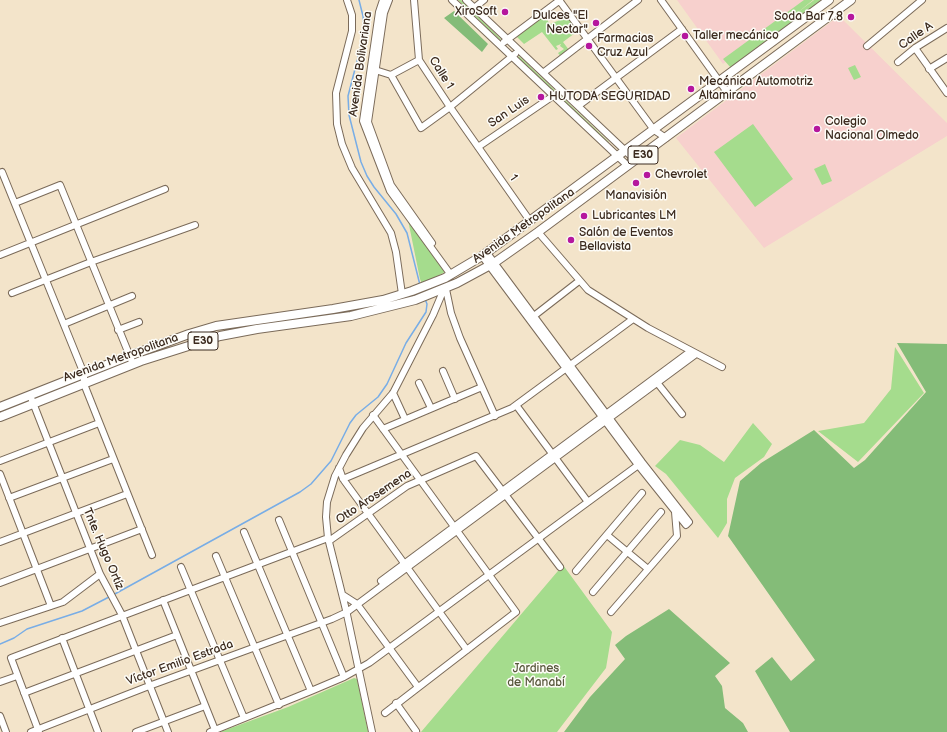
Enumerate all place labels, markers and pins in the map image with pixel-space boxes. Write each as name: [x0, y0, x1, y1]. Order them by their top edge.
place label: XiroSoft: [455, 5, 497, 19]
marker: XiroSoft: [500, 7, 510, 17]
place label: Dulces "El Nectar": [532, 9, 588, 37]
place label: Soda Bar 7.8: [774, 10, 843, 24]
marker: Soda Bar 7.8: [846, 12, 856, 22]
marker: Dulces "El Nectar": [591, 18, 601, 28]
place label: Taller mecánico: [693, 29, 779, 43]
marker: Taller mecánico: [680, 31, 690, 41]
place label: Farmacias Cruz Azul: [597, 32, 654, 60]
marker: Farmacias Cruz Azul: [584, 41, 594, 51]
place label: Mecánica Automotriz Altamirano: [699, 75, 813, 103]
marker: Mecánica Automotriz Altamirano: [686, 84, 696, 94]
place label: HUTODA SEGURIDAD: [549, 90, 671, 104]
marker: HUTODA SEGURIDAD: [536, 92, 546, 102]
place label: Colegio Nacional Olmedo: [825, 115, 919, 143]
marker: Colegio Nacional Olmedo: [812, 124, 822, 134]
place label: Chevrolet: [655, 168, 707, 182]
marker: Chevrolet: [642, 170, 652, 180]
marker: Manavisión: [631, 178, 641, 188]
place label: Manavisión: [605, 189, 667, 203]
place label: Lubricantes LM: [592, 209, 676, 223]
marker: Lubricantes LM: [579, 211, 589, 221]
place label: Salón de Eventos Bellavista: [579, 226, 673, 254]
marker: Salón de Eventos Bellavista: [566, 235, 576, 245]

